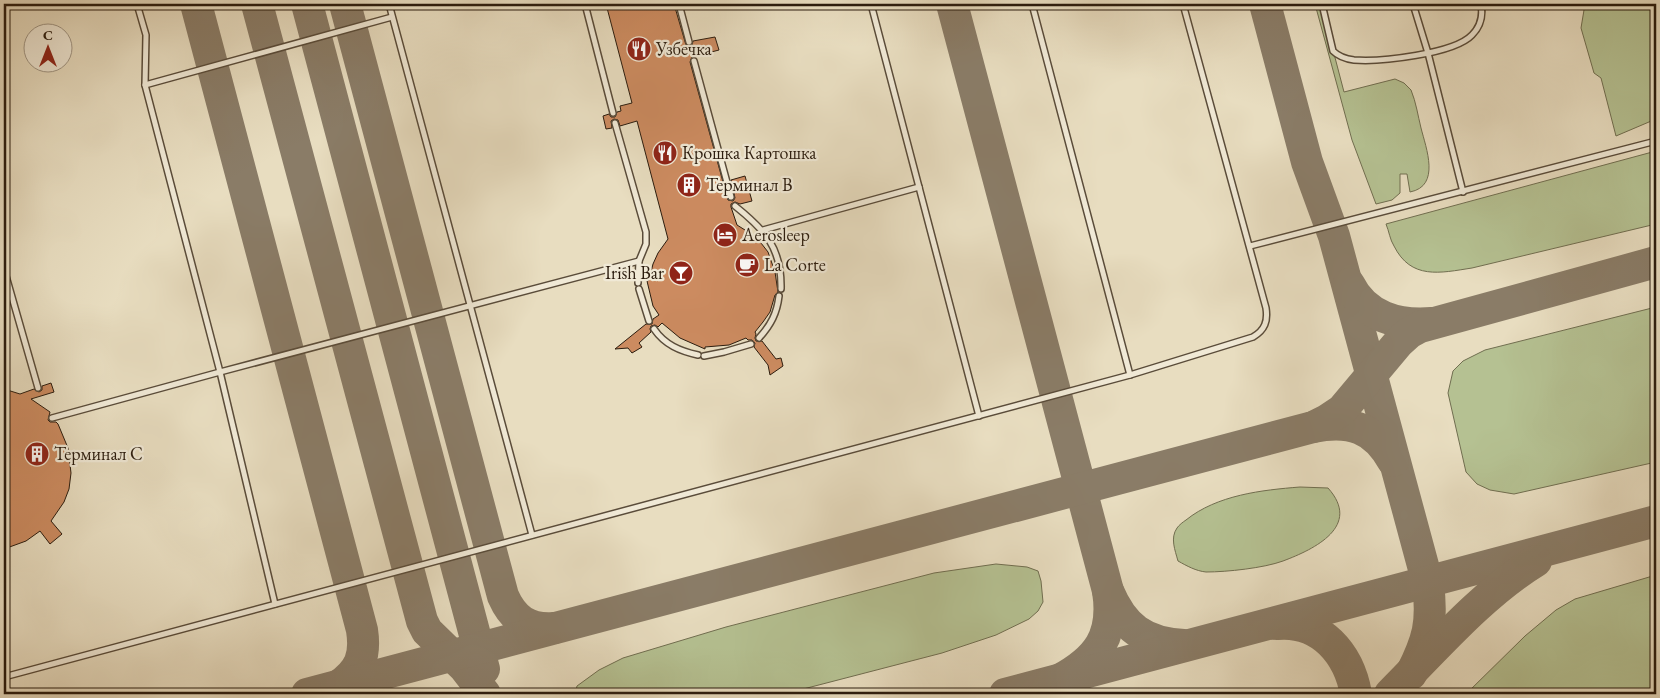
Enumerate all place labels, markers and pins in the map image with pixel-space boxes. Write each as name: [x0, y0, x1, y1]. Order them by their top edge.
restaurant icon: Узбечка: [626, 36, 652, 62]
place label: Узбечка: [655, 37, 712, 60]
restaurant icon: Крошка Картошка: [652, 140, 678, 166]
place label: Крошка Картошка: [682, 141, 817, 164]
building icon: Терминал B: [676, 172, 702, 198]
place label: Терминал B: [706, 173, 793, 196]
hotel icon: Aerosleep: [712, 222, 738, 248]
place label: Aerosleep: [741, 223, 810, 246]
cafe icon: La Corte: [734, 252, 760, 278]
place label: La Corte: [764, 253, 826, 276]
bar icon: Irish Bar: [668, 260, 694, 286]
place label: Irish Bar: [605, 261, 664, 284]
building icon: Терминал C: [24, 441, 50, 467]
place label: Терминал C: [54, 442, 143, 465]

